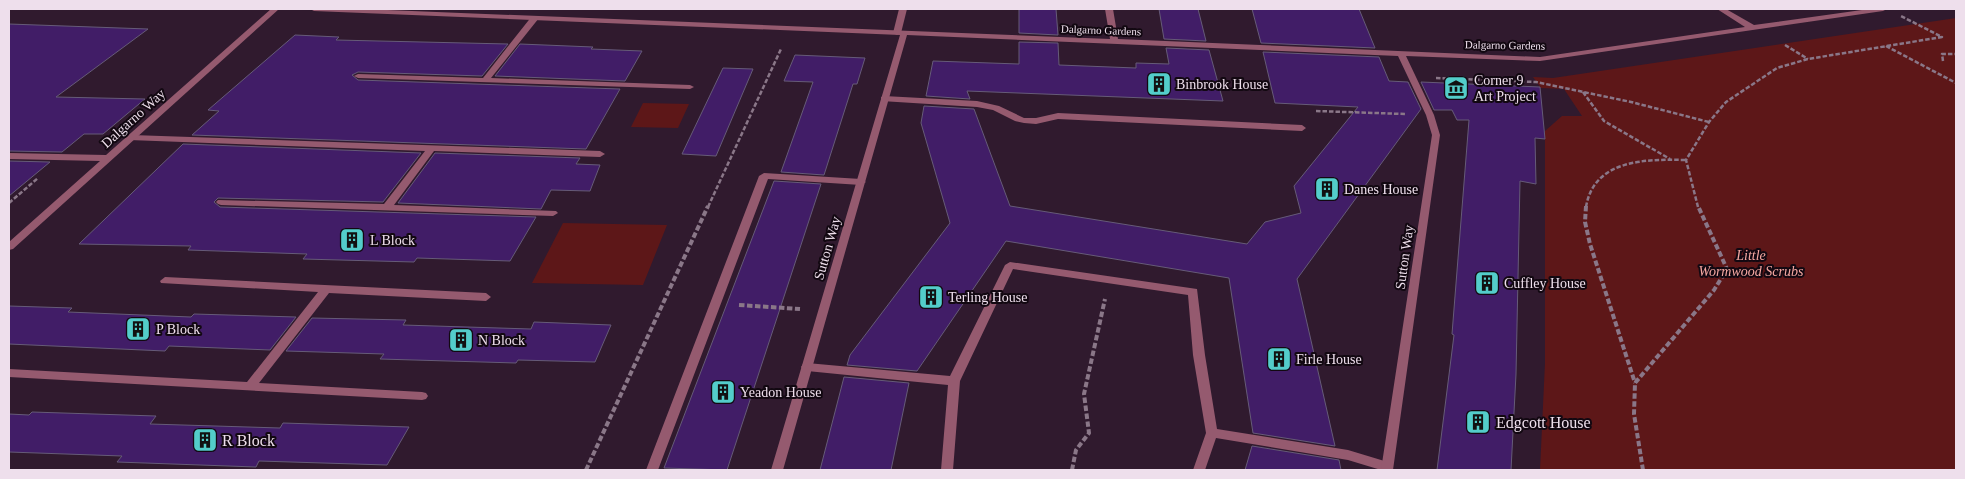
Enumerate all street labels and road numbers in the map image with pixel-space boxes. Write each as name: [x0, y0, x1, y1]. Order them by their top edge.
street label: Dalgarno Gardens: [1061, 23, 1141, 37]
street label: Dalgarno Gardens: [1465, 38, 1545, 52]
street label: Dalgarno Way: [98, 86, 168, 151]
street label: Sutton Way: [811, 215, 844, 282]
street label: Sutton Way: [1393, 224, 1416, 290]

